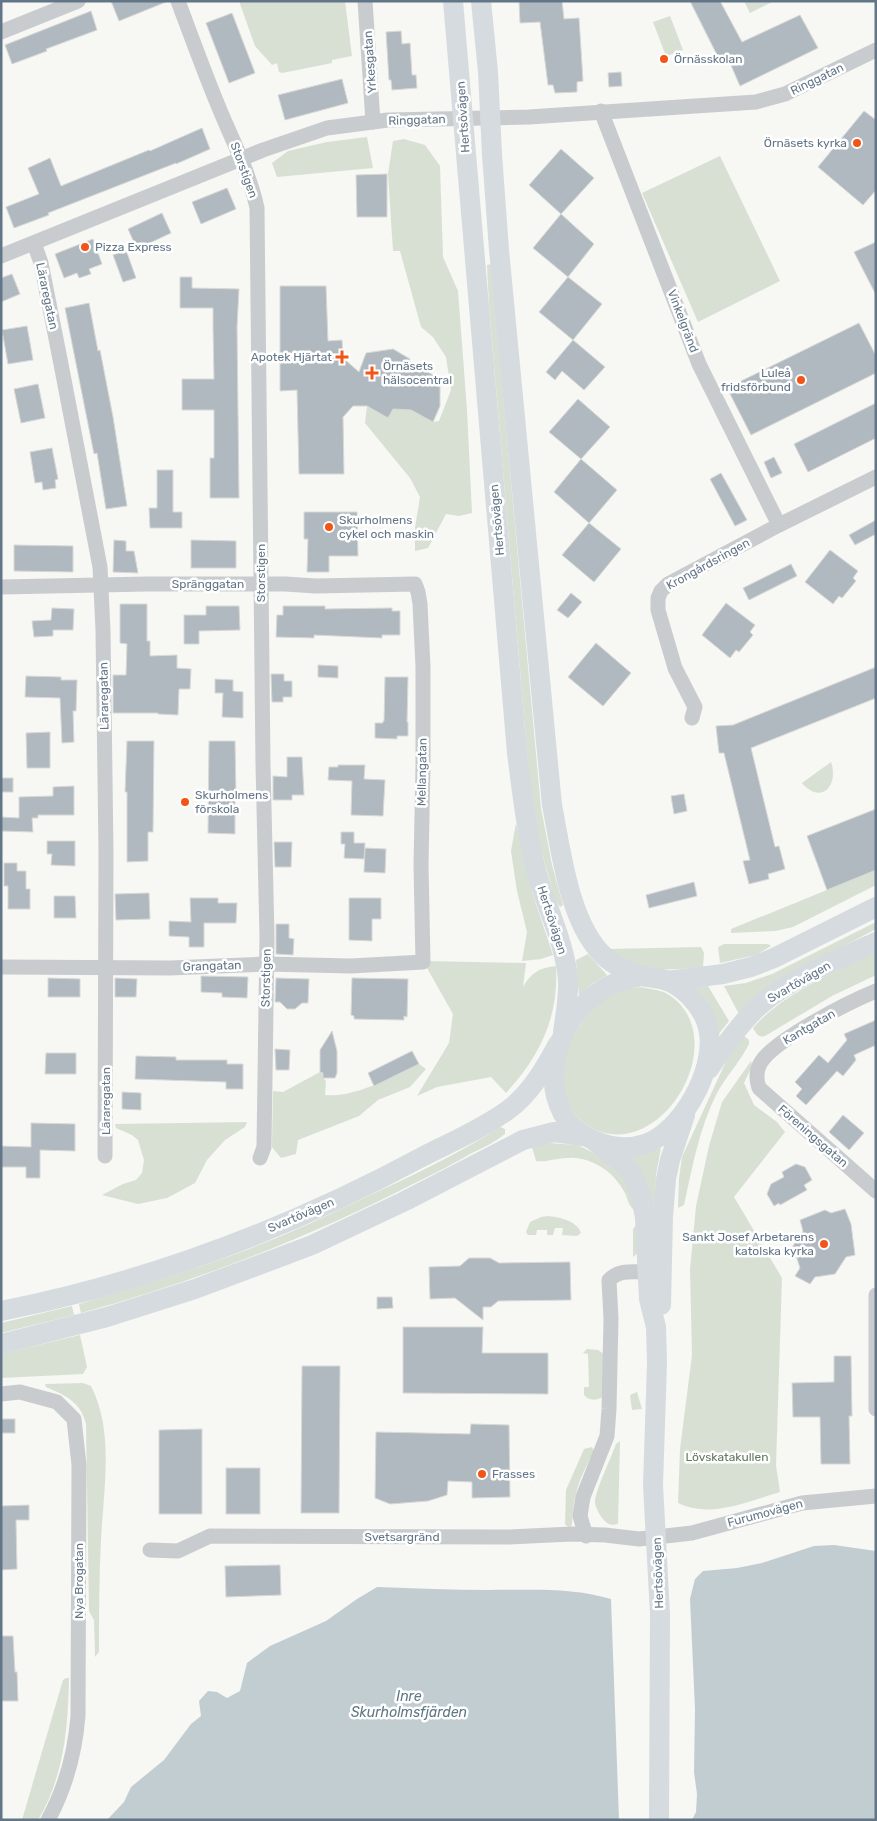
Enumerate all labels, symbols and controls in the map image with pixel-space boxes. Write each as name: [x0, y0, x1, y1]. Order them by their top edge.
street label: Yrkesgatan: [361, 30, 379, 94]
place label: Örnässkolan: [674, 52, 742, 66]
marker: Örnässkolan: [658, 53, 670, 65]
street label: Ringgatan: [788, 60, 846, 98]
street label: Hertsövägen: [454, 81, 472, 153]
street label: Ringgatan: [388, 112, 446, 128]
place label: Örnäsets kyrka: [764, 136, 847, 150]
marker: Örnäsets kyrka: [851, 137, 863, 149]
street label: Storstigen: [227, 140, 261, 200]
place label: Pizza Express: [95, 240, 172, 254]
marker: Pizza Express: [79, 241, 91, 253]
street label: Läraregatan: [33, 261, 61, 331]
street label: Vinkelgränd: [665, 288, 701, 354]
place label: Apotek Hjärtat: [251, 350, 332, 364]
marker: Apotek Hjärtat: [336, 351, 348, 363]
place label: Örnäsets hälsocentral: [383, 359, 452, 387]
marker: Örnäsets hälsocentral: [365, 366, 379, 380]
place label: Luleå fridsförbund: [721, 366, 791, 394]
marker: Luleå fridsförbund: [795, 374, 807, 386]
street label: Hertsövägen: [487, 484, 507, 556]
place label: Skurholmens cykel och maskin: [339, 513, 434, 541]
marker: Skurholmens cykel och maskin: [323, 521, 335, 533]
street label: Krongårdsringen: [664, 535, 752, 593]
street label: Storstigen: [254, 544, 268, 602]
street label: Spränggatan: [172, 577, 244, 591]
street label: Läraregatan: [96, 662, 112, 730]
street label: Mellangatan: [414, 738, 430, 806]
place label: Skurholmens förskola: [195, 788, 268, 816]
marker: Skurholmens förskola: [179, 796, 191, 808]
street label: Hertsövägen: [534, 884, 570, 956]
street label: Storstigen: [258, 949, 274, 1007]
street label: Grangatan: [182, 958, 242, 974]
street label: Svartövägen: [765, 958, 833, 1006]
street label: Kantgatan: [780, 1006, 838, 1048]
street label: Läraregatan: [99, 1067, 113, 1135]
street label: Föreningsgatan: [775, 1102, 851, 1170]
street label: Svartövägen: [266, 1195, 336, 1235]
place label: Sankt Josef Arbetarens katolska kyrka: [682, 1230, 814, 1258]
marker: Sankt Josef Arbetarens katolska kyrka: [818, 1238, 830, 1250]
park label: Lövskatakullen: [685, 1450, 769, 1464]
place label: Frasses: [492, 1467, 535, 1481]
marker: Frasses: [476, 1468, 488, 1480]
street label: Furumovägen: [726, 1496, 804, 1530]
street label: Svetsargränd: [364, 1530, 440, 1544]
street label: Hertsövägen: [650, 1537, 666, 1609]
street label: Nya Brogatan: [72, 1543, 86, 1619]
water label: Inre Skurholmsfjärden: [351, 1688, 467, 1721]

